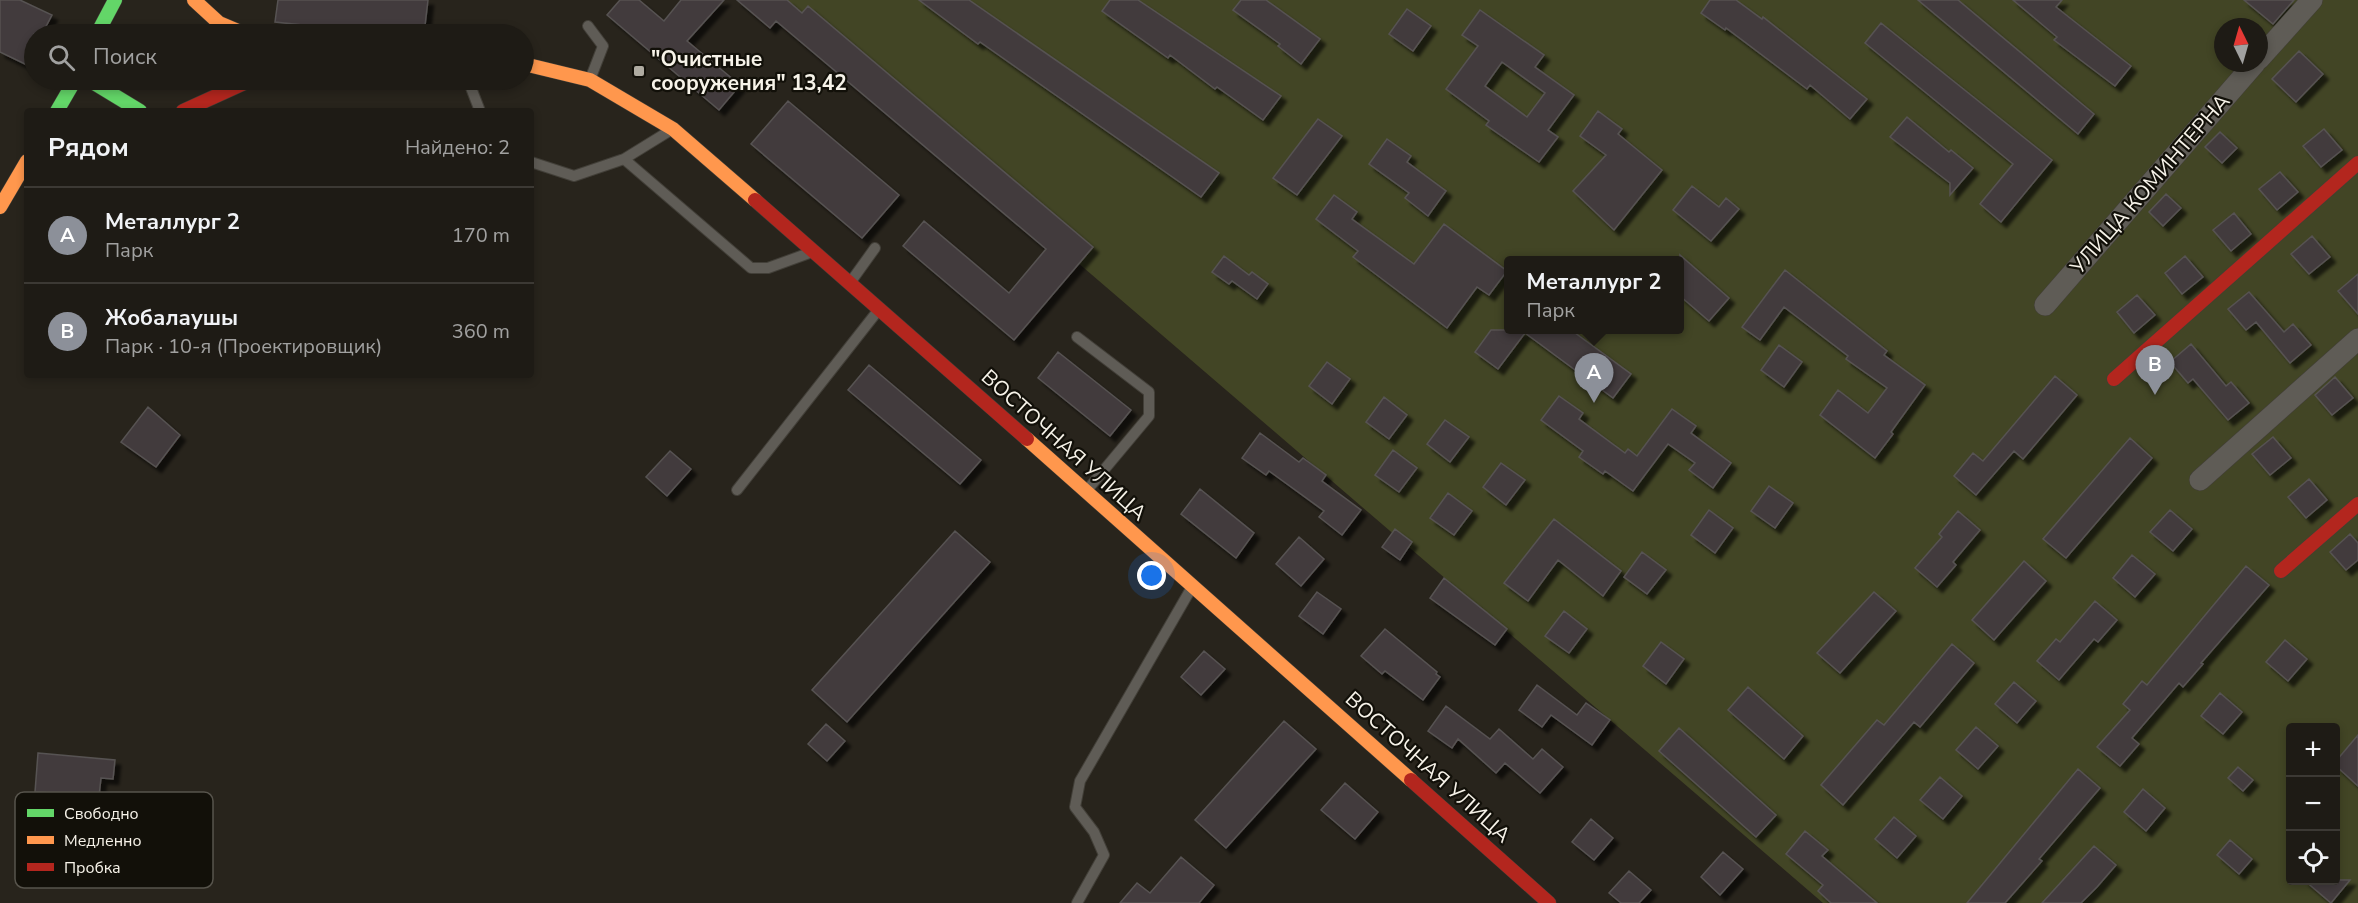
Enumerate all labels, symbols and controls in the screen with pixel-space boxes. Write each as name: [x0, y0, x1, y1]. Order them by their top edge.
north arrow: [2214, 18, 2268, 72]
search box: [24, 24, 534, 90]
icon: search: [45, 41, 78, 74]
text: Поиск: [93, 42, 157, 72]
place label: "Очистные сооружения" 13,42: [651, 45, 847, 97]
marker: "Очистные сооружения" 13,42: [632, 64, 646, 78]
street label: УЛИЦА КОМИНТЕРНА: [2063, 88, 2236, 281]
text: Рядом: [48, 130, 129, 165]
text: Найдено: 2: [405, 134, 510, 161]
text: Металлург 2: [105, 207, 240, 237]
text: A: [60, 222, 75, 249]
text: 170 m: [452, 222, 510, 249]
text: Парк: [105, 237, 153, 264]
popup: [1504, 256, 1684, 334]
text: Металлург 2: [1527, 267, 1661, 297]
text: Парк: [1527, 297, 1575, 324]
text: Жобалаушы: [105, 303, 238, 333]
text: B: [61, 318, 74, 345]
text: 360 m: [452, 318, 510, 345]
text: Парк · 10-я (Проектировщик): [105, 333, 382, 360]
pin: B: [2136, 346, 2174, 395]
pin: A: [1574, 354, 1614, 403]
street label: ВОСТОЧНАЯ УЛИЦА: [975, 363, 1153, 527]
your location: [1137, 561, 1166, 590]
street label: ВОСТОЧНАЯ УЛИЦА: [1339, 685, 1517, 849]
map controls: [2286, 723, 2340, 885]
button: +: [2286, 723, 2340, 777]
button: −: [2286, 777, 2340, 831]
legend: [15, 792, 213, 888]
text: Свободно: [64, 803, 139, 825]
text: Медленно: [64, 830, 142, 852]
button: locate: [2286, 831, 2340, 885]
text: Пробка: [64, 857, 121, 879]

